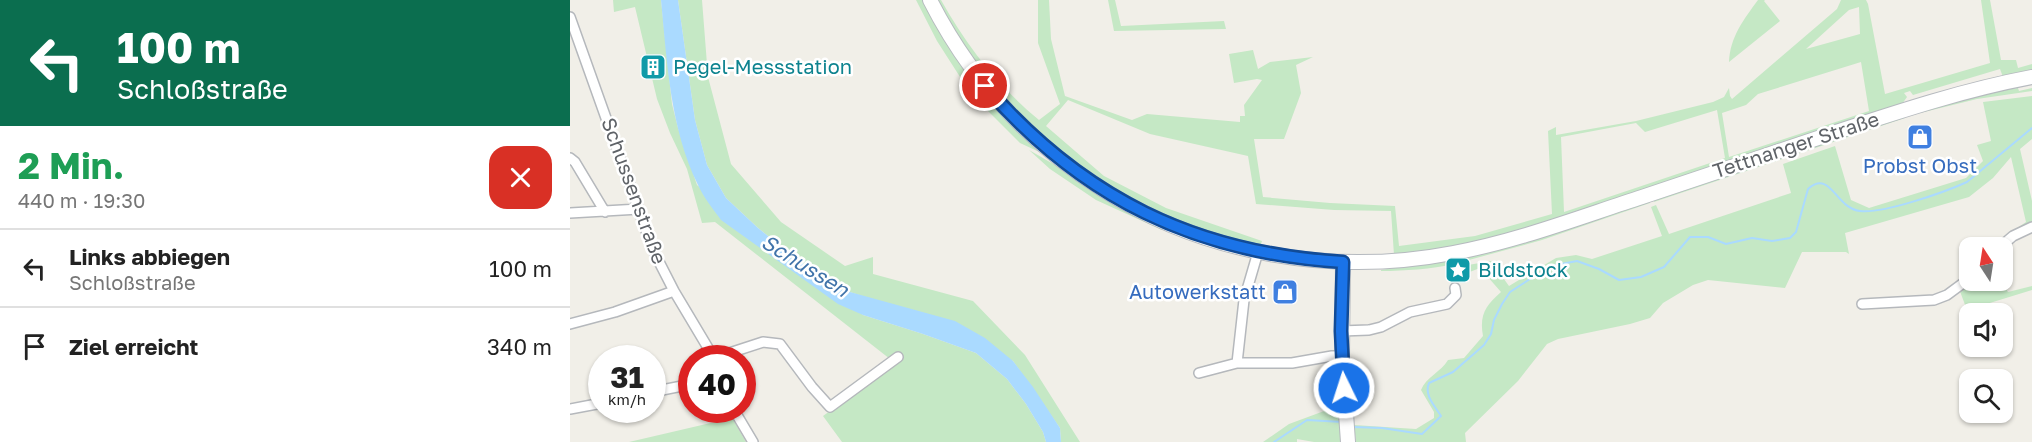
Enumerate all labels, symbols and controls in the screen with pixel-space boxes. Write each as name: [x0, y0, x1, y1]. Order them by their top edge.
text: 100 m: [117, 22, 240, 72]
icon: left: [18, 24, 96, 102]
building icon: Pegel-Messstation: [638, 52, 668, 82]
place label: Pegel-Messstation: [673, 54, 852, 78]
pin: [959, 60, 1010, 111]
icon: arrive: [968, 69, 1001, 102]
text: Schloßstraße: [117, 73, 288, 105]
street label: Tettnanger Straße: [1710, 106, 1882, 182]
street label: Schussenstraße: [597, 114, 673, 267]
shop icon: Probst Obst: [1905, 122, 1935, 152]
text: 2 Min.: [18, 144, 124, 187]
button: close: [489, 146, 552, 209]
place label: Probst Obst: [1863, 153, 1977, 177]
text: 440 m · 19:30: [18, 188, 145, 212]
water label: Schussen: [757, 228, 855, 303]
north arrow: [1959, 237, 2013, 291]
map controls: [1959, 237, 2013, 423]
text: Links abbiegen: [69, 243, 230, 270]
icon: left: [18, 252, 51, 285]
text: 100 m: [489, 255, 552, 282]
place icon: Bildstock: [1443, 255, 1473, 285]
place label: Bildstock: [1478, 257, 1568, 281]
text: Schloßstraße: [69, 270, 196, 294]
shop icon: Autowerkstatt: [1270, 277, 1300, 307]
place label: Autowerkstatt: [1129, 279, 1266, 303]
button: sound: [1959, 303, 2013, 357]
icon: arrive: [18, 330, 51, 363]
text: Ziel erreicht: [69, 333, 198, 360]
text: 340 m: [487, 333, 552, 360]
speed limit sign: 40: [678, 345, 756, 423]
position arrow: [1312, 356, 1376, 420]
text: 31: [610, 359, 644, 395]
button: search: [1959, 369, 2013, 423]
text: km/h: [608, 390, 646, 408]

